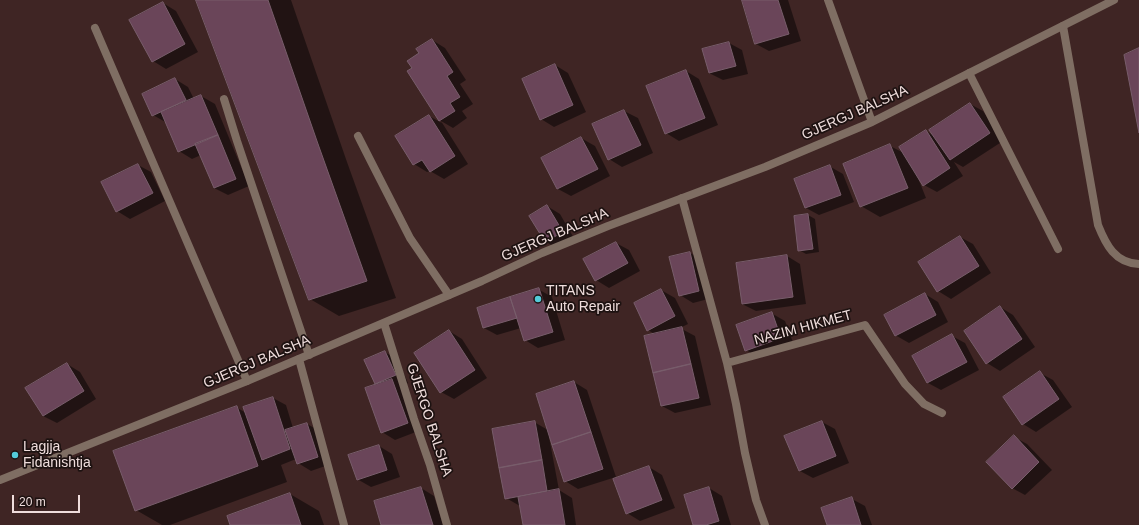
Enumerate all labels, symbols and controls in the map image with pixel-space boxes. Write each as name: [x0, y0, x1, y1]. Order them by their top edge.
street label: GJERGJ BALSHA: [799, 82, 911, 144]
street label: GJERGJ BALSHA: [499, 205, 611, 265]
place label: TITANS Auto Repair: [546, 283, 620, 316]
marker: TITANS Auto Repair: [533, 294, 543, 304]
street label: NAZIM HIKMET: [752, 307, 854, 349]
street label: GJERGJ BALSHA: [201, 332, 313, 392]
street label: GJERGO BALSHA: [403, 361, 455, 479]
place label: Lagjja Fidanishtja: [23, 439, 91, 472]
marker: Lagjja Fidanishtja: [10, 450, 20, 460]
scale bar: [14, 487, 82, 513]
text: 20 m: [19, 495, 46, 509]

